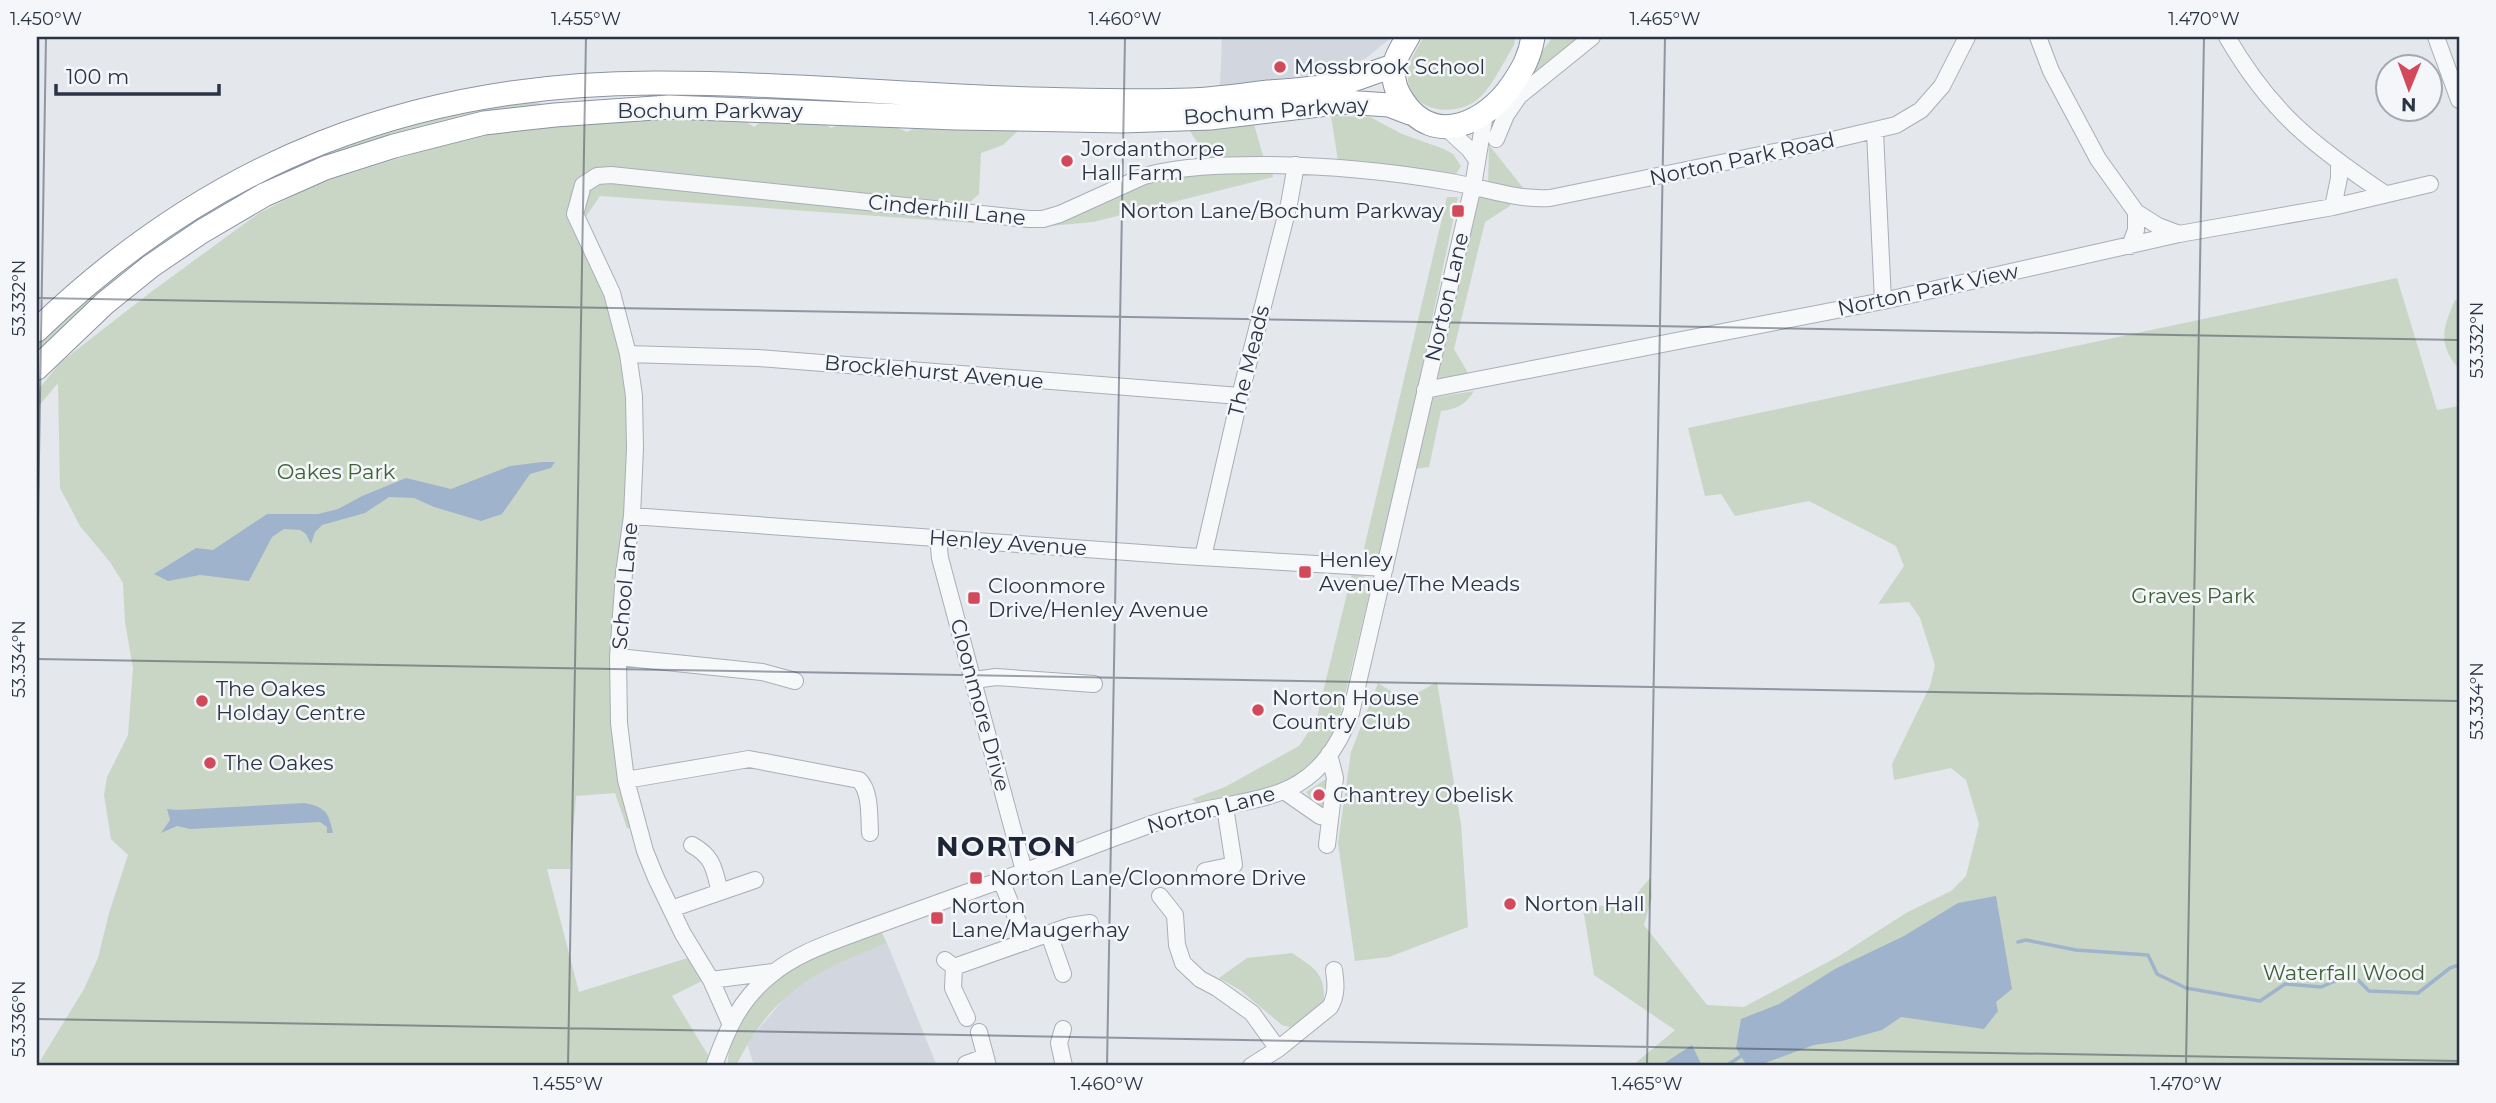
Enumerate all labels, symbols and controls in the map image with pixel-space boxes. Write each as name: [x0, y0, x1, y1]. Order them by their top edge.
text: 1.450°W: [10, 8, 82, 30]
text: 1.455°W: [551, 8, 621, 30]
text: 1.460°W: [1089, 8, 1161, 30]
text: 1.465°W: [1630, 8, 1700, 30]
text: 1.470°W: [2168, 8, 2240, 30]
scale bar: [56, 52, 219, 96]
north arrow: [2374, 52, 2444, 122]
place label: Mossbrook School: [1294, 54, 1485, 79]
marker: Mossbrook School: [1272, 59, 1288, 75]
text: 100 m: [66, 64, 129, 89]
street label: Bochum Parkway: [1183, 92, 1370, 129]
text: N: [2401, 93, 2417, 116]
street label: Bochum Parkway: [617, 98, 803, 123]
street label: Norton Park Road: [1647, 127, 1837, 190]
place label: Jordanthorpe Hall Farm: [1080, 136, 1225, 185]
marker: Jordanthorpe Hall Farm: [1059, 153, 1075, 169]
street label: Cinderhill Lane: [867, 189, 1027, 230]
place label: Norton Lane/Bochum Parkway: [1120, 198, 1445, 223]
marker: Norton Lane/Bochum Parkway: [1450, 203, 1466, 219]
street label: Norton Lane: [1420, 230, 1473, 364]
street label: Norton Park View: [1835, 258, 2021, 321]
text: 53.332°N: [8, 260, 30, 336]
text: 53.332°N: [2466, 302, 2488, 378]
street label: The Meads: [1223, 303, 1274, 419]
street label: Brocklehurst Avenue: [823, 349, 1045, 394]
park label: Oakes Park: [277, 459, 396, 484]
street label: School Lane: [606, 521, 643, 651]
street label: Henley Avenue: [928, 525, 1088, 560]
place label: Henley Avenue/The Meads: [1319, 547, 1520, 596]
marker: Henley Avenue/The Meads: [1297, 564, 1313, 580]
place label: Cloonmore Drive/Henley Avenue: [988, 573, 1208, 622]
park label: Graves Park: [2131, 583, 2255, 608]
marker: Cloonmore Drive/Henley Avenue: [966, 590, 982, 606]
street label: Cloonmore Drive: [945, 616, 1016, 794]
text: 53.334°N: [8, 620, 30, 698]
text: 53.334°N: [2466, 662, 2488, 740]
place label: The Oakes Holday Centre: [216, 676, 366, 725]
place label: Norton House Country Club: [1272, 685, 1419, 734]
marker: The Oakes Holday Centre: [194, 693, 210, 709]
marker: Norton House Country Club: [1250, 702, 1266, 718]
place label: The Oakes: [224, 750, 334, 775]
marker: The Oakes: [202, 755, 218, 771]
street label: Norton Lane: [1144, 780, 1278, 839]
place label: Chantrey Obelisk: [1333, 782, 1514, 807]
marker: Chantrey Obelisk: [1311, 787, 1327, 803]
district label: NORTON: [936, 829, 1078, 863]
place label: Norton Lane/Cloonmore Drive: [990, 865, 1306, 890]
marker: Norton Lane/Cloonmore Drive: [968, 870, 984, 886]
place label: Norton Hall: [1524, 891, 1645, 916]
place label: Norton Lane/Maugerhay: [951, 893, 1130, 942]
marker: Norton Hall: [1502, 896, 1518, 912]
marker: Norton Lane/Maugerhay: [929, 910, 945, 926]
park label: Waterfall Wood: [2263, 960, 2425, 985]
text: 53.336°N: [8, 980, 30, 1058]
text: 1.455°W: [533, 1073, 603, 1095]
text: 1.460°W: [1071, 1073, 1143, 1095]
text: 1.465°W: [1612, 1073, 1682, 1095]
text: 1.470°W: [2150, 1073, 2222, 1095]

